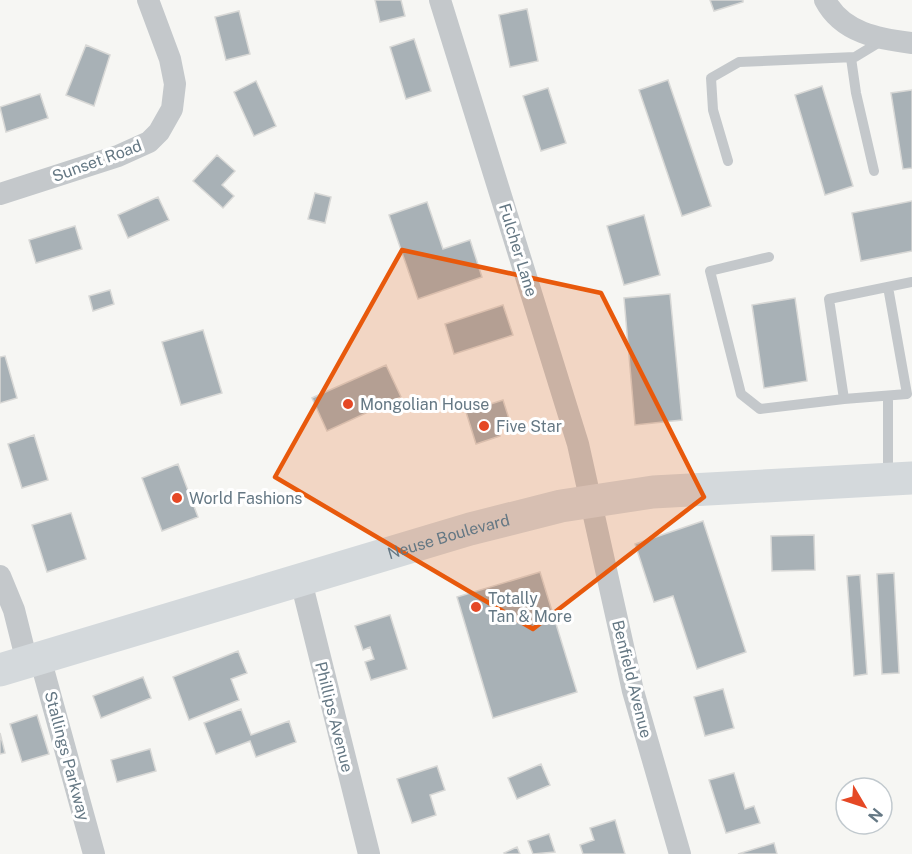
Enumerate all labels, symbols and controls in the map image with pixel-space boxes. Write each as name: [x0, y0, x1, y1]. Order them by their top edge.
street label: Sunset Road: [50, 136, 144, 186]
street label: Fulcher Lane: [495, 201, 541, 299]
place label: Mongolian House: [360, 395, 489, 414]
marker: Mongolian House: [341, 397, 355, 411]
place label: Five Star: [496, 417, 562, 436]
marker: Five Star: [477, 419, 491, 433]
place label: World Fashions: [189, 489, 302, 508]
marker: World Fashions: [170, 491, 184, 505]
street label: Neuse Boulevard: [385, 510, 512, 563]
place label: Totally Tan & More: [488, 589, 572, 626]
marker: Totally Tan & More: [469, 600, 483, 614]
street label: Benfield Avenue: [608, 618, 656, 740]
street label: Phillips Avenue: [311, 660, 357, 774]
street label: Stallings Parkway: [41, 689, 94, 823]
north arrow: [834, 776, 894, 836]
text: N: [864, 804, 887, 826]

